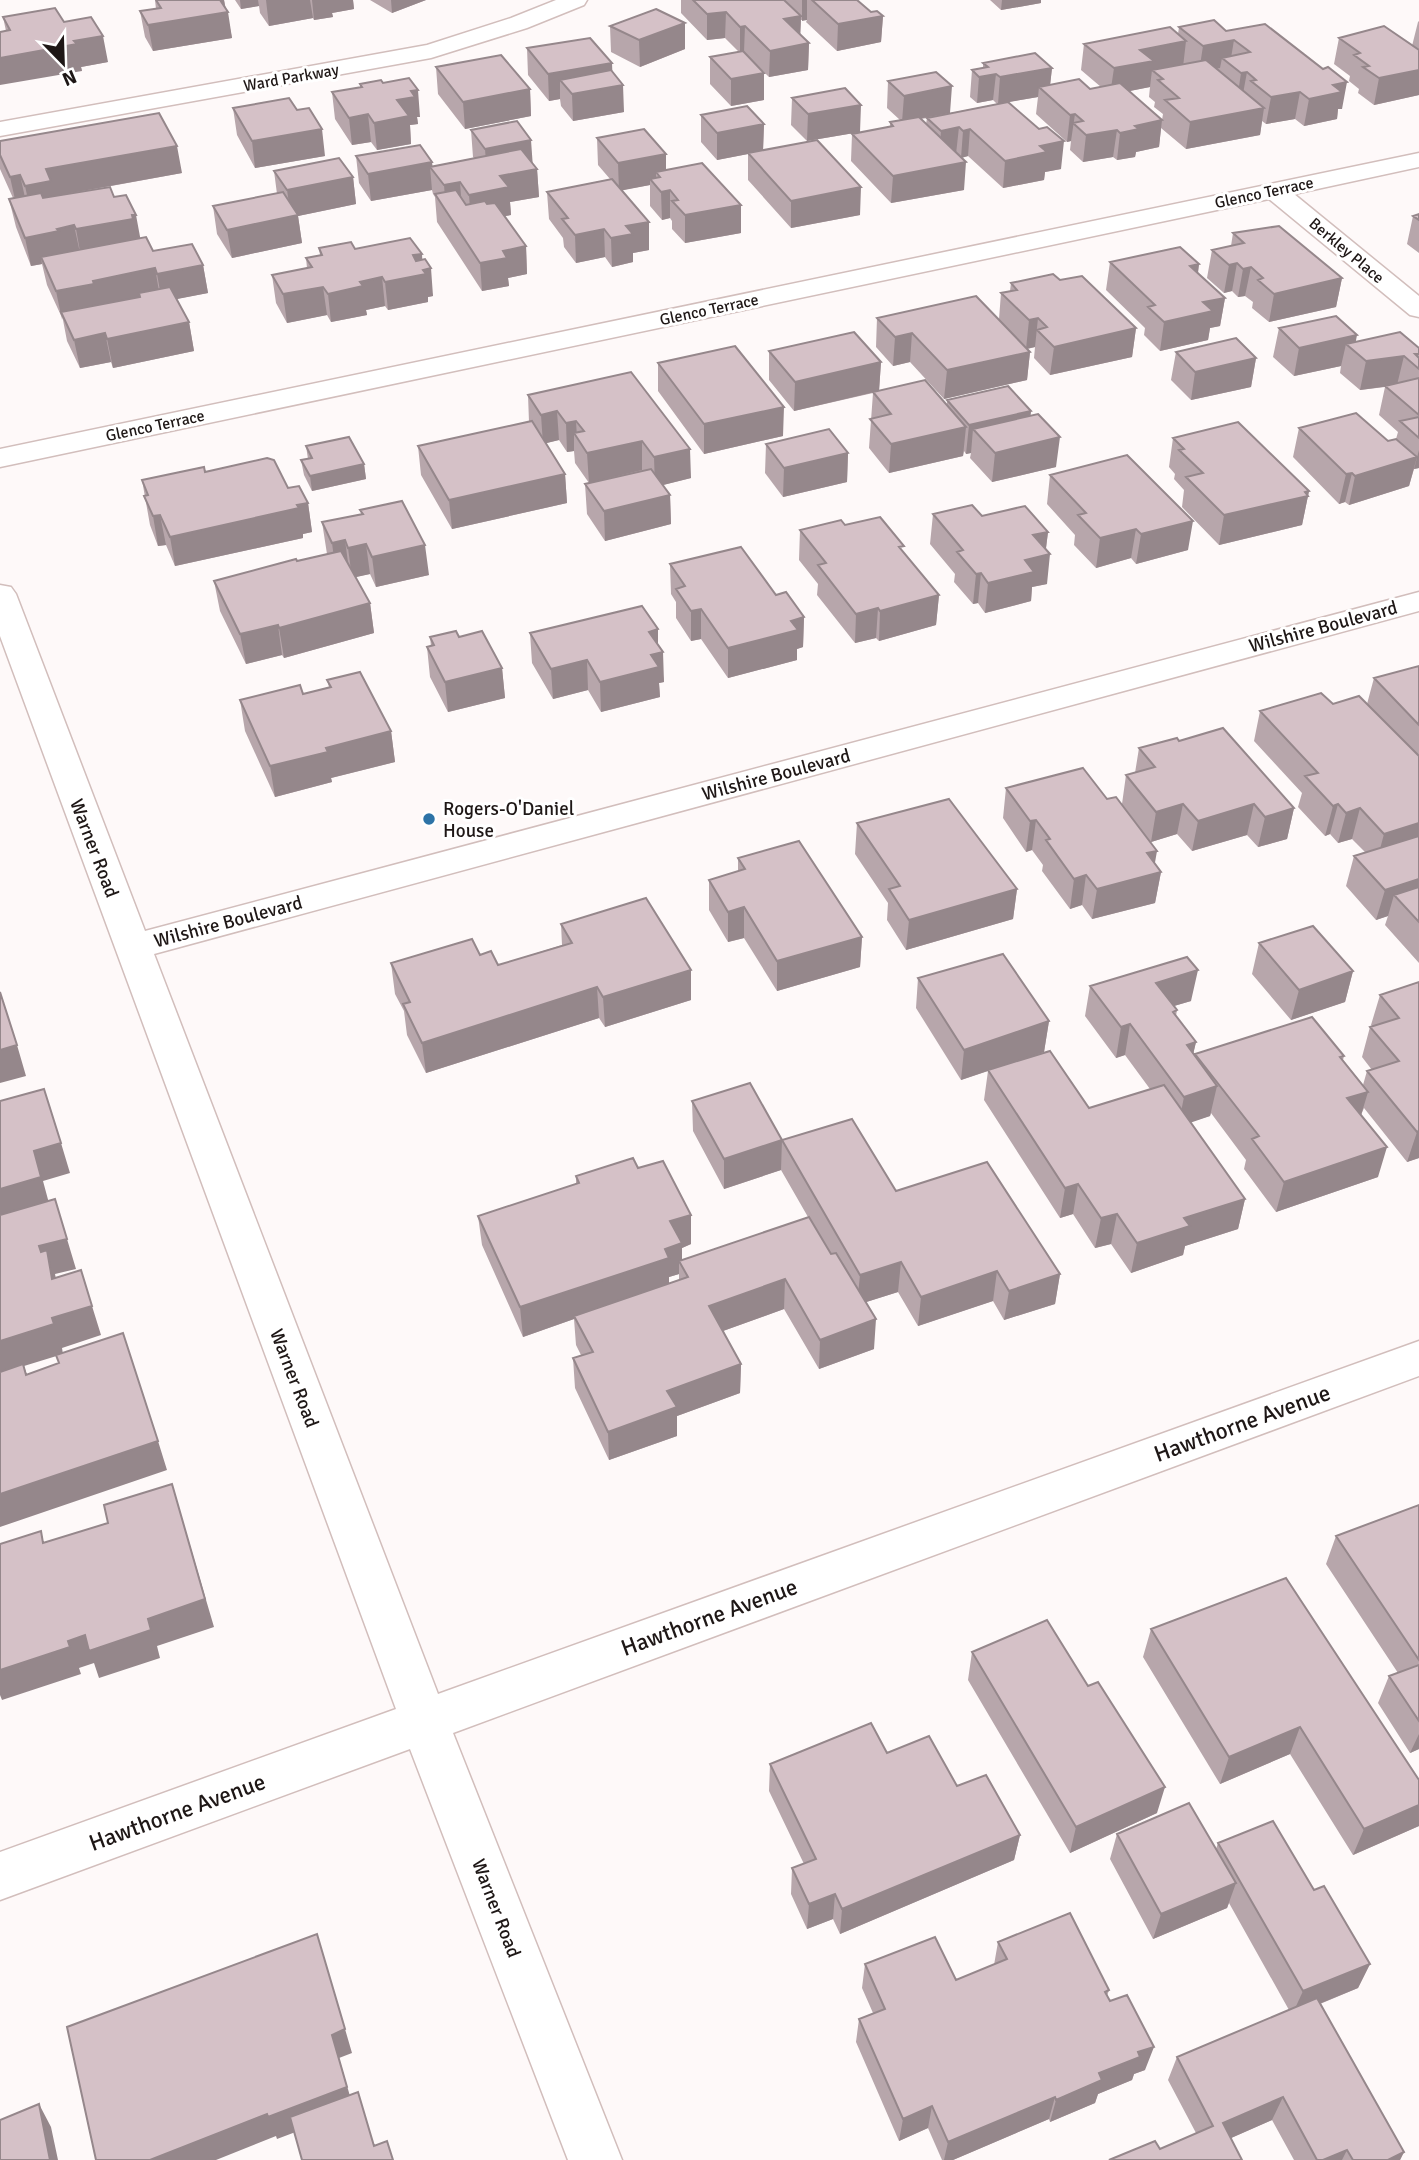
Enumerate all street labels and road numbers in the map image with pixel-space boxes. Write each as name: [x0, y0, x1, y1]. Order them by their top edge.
street label: Ward Parkway: [242, 60, 341, 96]
street label: Glenco Terrace: [1213, 173, 1315, 213]
street label: Berkley Place: [1305, 214, 1388, 288]
street label: Glenco Terrace: [658, 290, 760, 330]
street label: Glenco Terrace: [104, 406, 206, 446]
street label: Wilshire Boulevard: [1246, 596, 1400, 658]
street label: Wilshire Boulevard: [699, 744, 853, 806]
street label: Warner Road: [64, 796, 124, 901]
street label: Wilshire Boulevard: [151, 891, 305, 953]
street label: Warner Road: [264, 1326, 324, 1431]
street label: Hawthorne Avenue: [1150, 1378, 1334, 1469]
street label: Hawthorne Avenue: [617, 1572, 801, 1663]
street label: Hawthorne Avenue: [85, 1767, 269, 1858]
street label: Warner Road: [466, 1856, 526, 1961]

